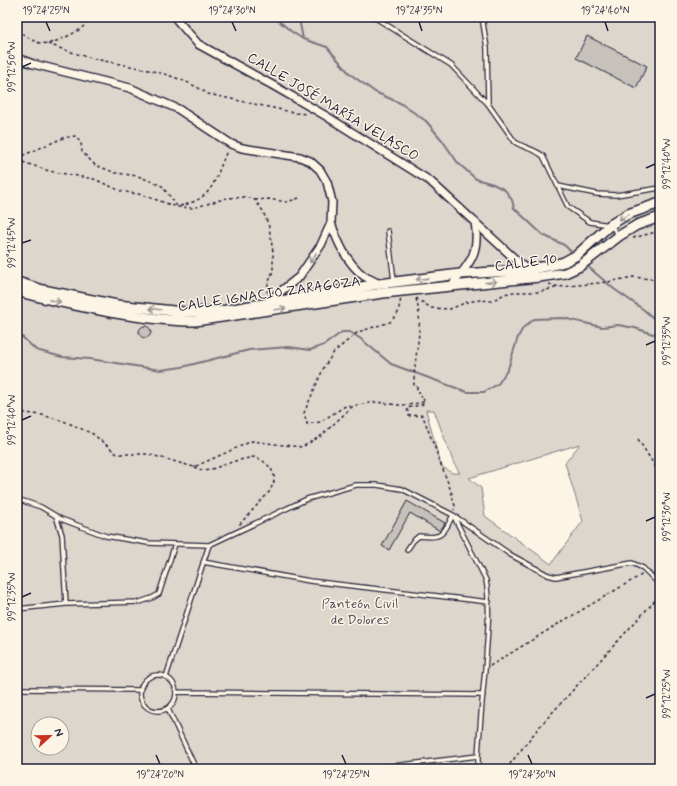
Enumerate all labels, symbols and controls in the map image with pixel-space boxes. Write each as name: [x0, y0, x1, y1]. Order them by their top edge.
text: 19°24'25"N: [22, 4, 70, 18]
text: 19°24'30"N: [208, 4, 256, 18]
text: 19°24'35"N: [395, 4, 443, 18]
text: 19°24'40"N: [581, 4, 630, 18]
text: 99°12'50"W: [5, 42, 19, 92]
street label: CALLE JOSÉ MARÍA VELASCO: [244, 49, 422, 165]
text: 99°12'40"W: [660, 139, 674, 189]
one-way arrow: [619, 213, 630, 221]
text: 99°12'45"W: [5, 218, 19, 268]
street label: CALLE 10: [494, 250, 558, 276]
one-way arrow: [309, 252, 317, 263]
street label: CALLE IGNACIO ZARAGOZA: [177, 272, 361, 316]
one-way arrow: [416, 275, 429, 282]
one-way arrow: [484, 278, 497, 285]
one-way arrow: [48, 297, 61, 305]
one-way arrow: [148, 305, 161, 313]
one-way arrow: [273, 305, 286, 313]
text: 99°12'35"W: [660, 317, 674, 365]
text: 99°12'40"W: [5, 395, 19, 445]
text: 99°12'30"W: [660, 492, 674, 542]
text: 99°12'35"W: [5, 573, 19, 621]
park label: Panteón Civil de Dolores: [322, 595, 398, 629]
text: 99°12'25"W: [660, 669, 674, 719]
north arrow: [30, 716, 70, 756]
text: N: [50, 727, 66, 739]
text: 19°24'20"N: [136, 768, 184, 782]
text: 19°24'25"N: [322, 768, 370, 782]
text: 19°24'30"N: [508, 768, 556, 782]

